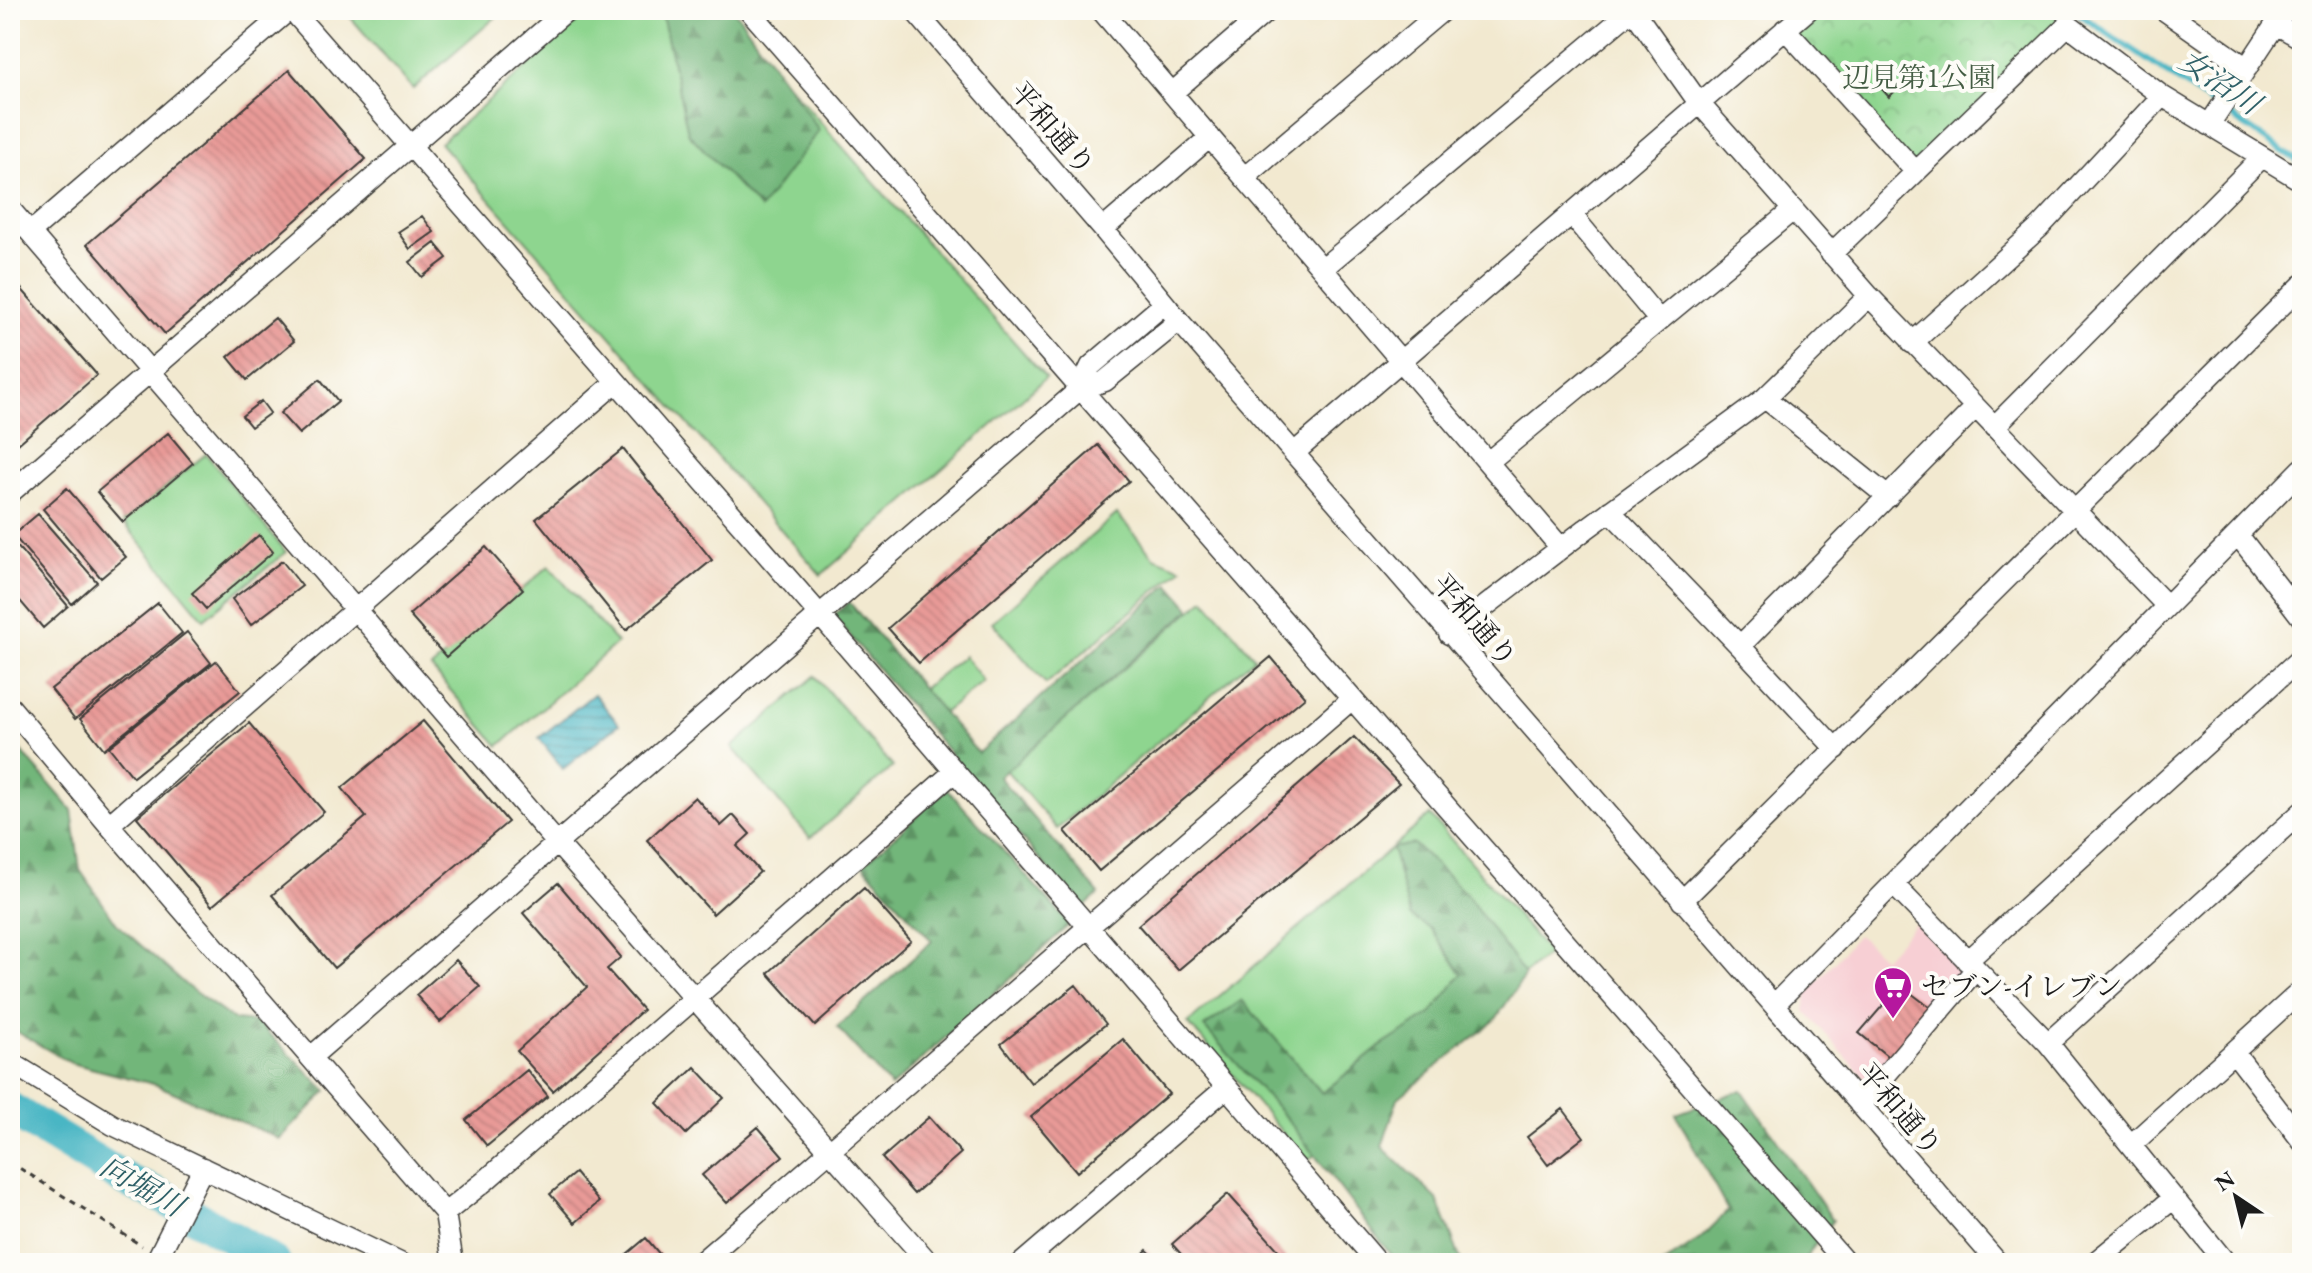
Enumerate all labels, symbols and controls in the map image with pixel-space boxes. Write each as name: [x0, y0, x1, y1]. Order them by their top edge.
water label: 女沼川: [2172, 40, 2271, 125]
park label: 辺見第1公園: [1842, 59, 1996, 95]
street label: 平和通り: [1003, 74, 1103, 182]
street label: 平和通り: [1425, 566, 1525, 674]
supermarket icon: セブン-イレブン: [1872, 965, 1914, 1020]
place label: セブン-イレブン: [1921, 968, 2122, 1004]
street label: 平和通り: [1850, 1055, 1950, 1163]
water label: 向堀川: [94, 1146, 194, 1226]
north arrow: [2196, 1157, 2276, 1237]
text: N: [2209, 1164, 2241, 1198]

